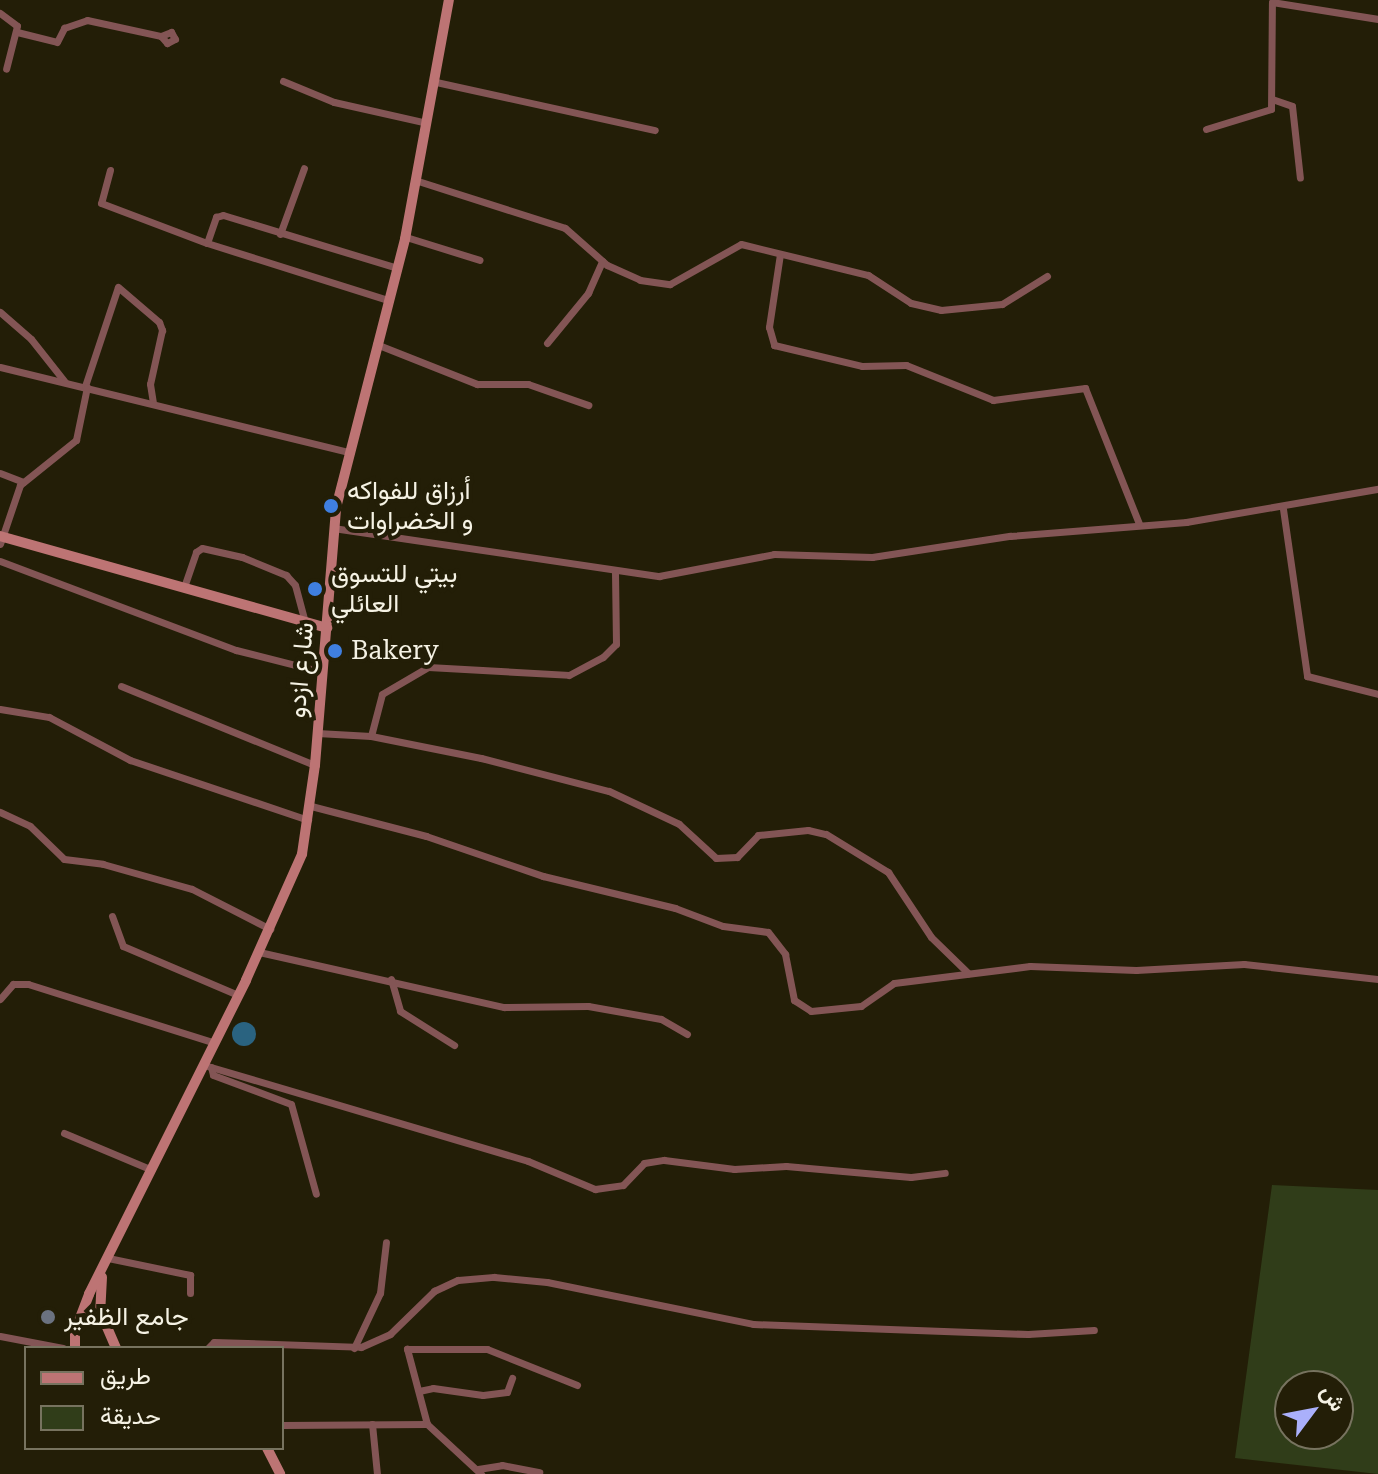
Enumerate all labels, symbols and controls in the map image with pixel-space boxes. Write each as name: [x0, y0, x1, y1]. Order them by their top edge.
place label: أرزاق للفواكه و الخضراوات: [347, 475, 473, 536]
marker: أرزاق للفواكه و الخضراوات: [322, 497, 340, 515]
place label: بيتي للتسوق العائلي: [331, 558, 457, 620]
marker: بيتي للتسوق العائلي: [306, 580, 324, 598]
street label: شارع ازدو: [281, 621, 321, 719]
place label: Bakery: [351, 635, 439, 667]
marker: Bakery: [326, 642, 344, 660]
place label: جامع الظفير: [64, 1301, 189, 1333]
marker: جامع الظفير: [39, 1308, 57, 1326]
legend: [24, 1346, 284, 1450]
text: طريق: [100, 1362, 151, 1390]
north arrow: [1274, 1370, 1354, 1450]
text: ش: [1315, 1380, 1351, 1416]
text: حديقة: [100, 1402, 161, 1430]

